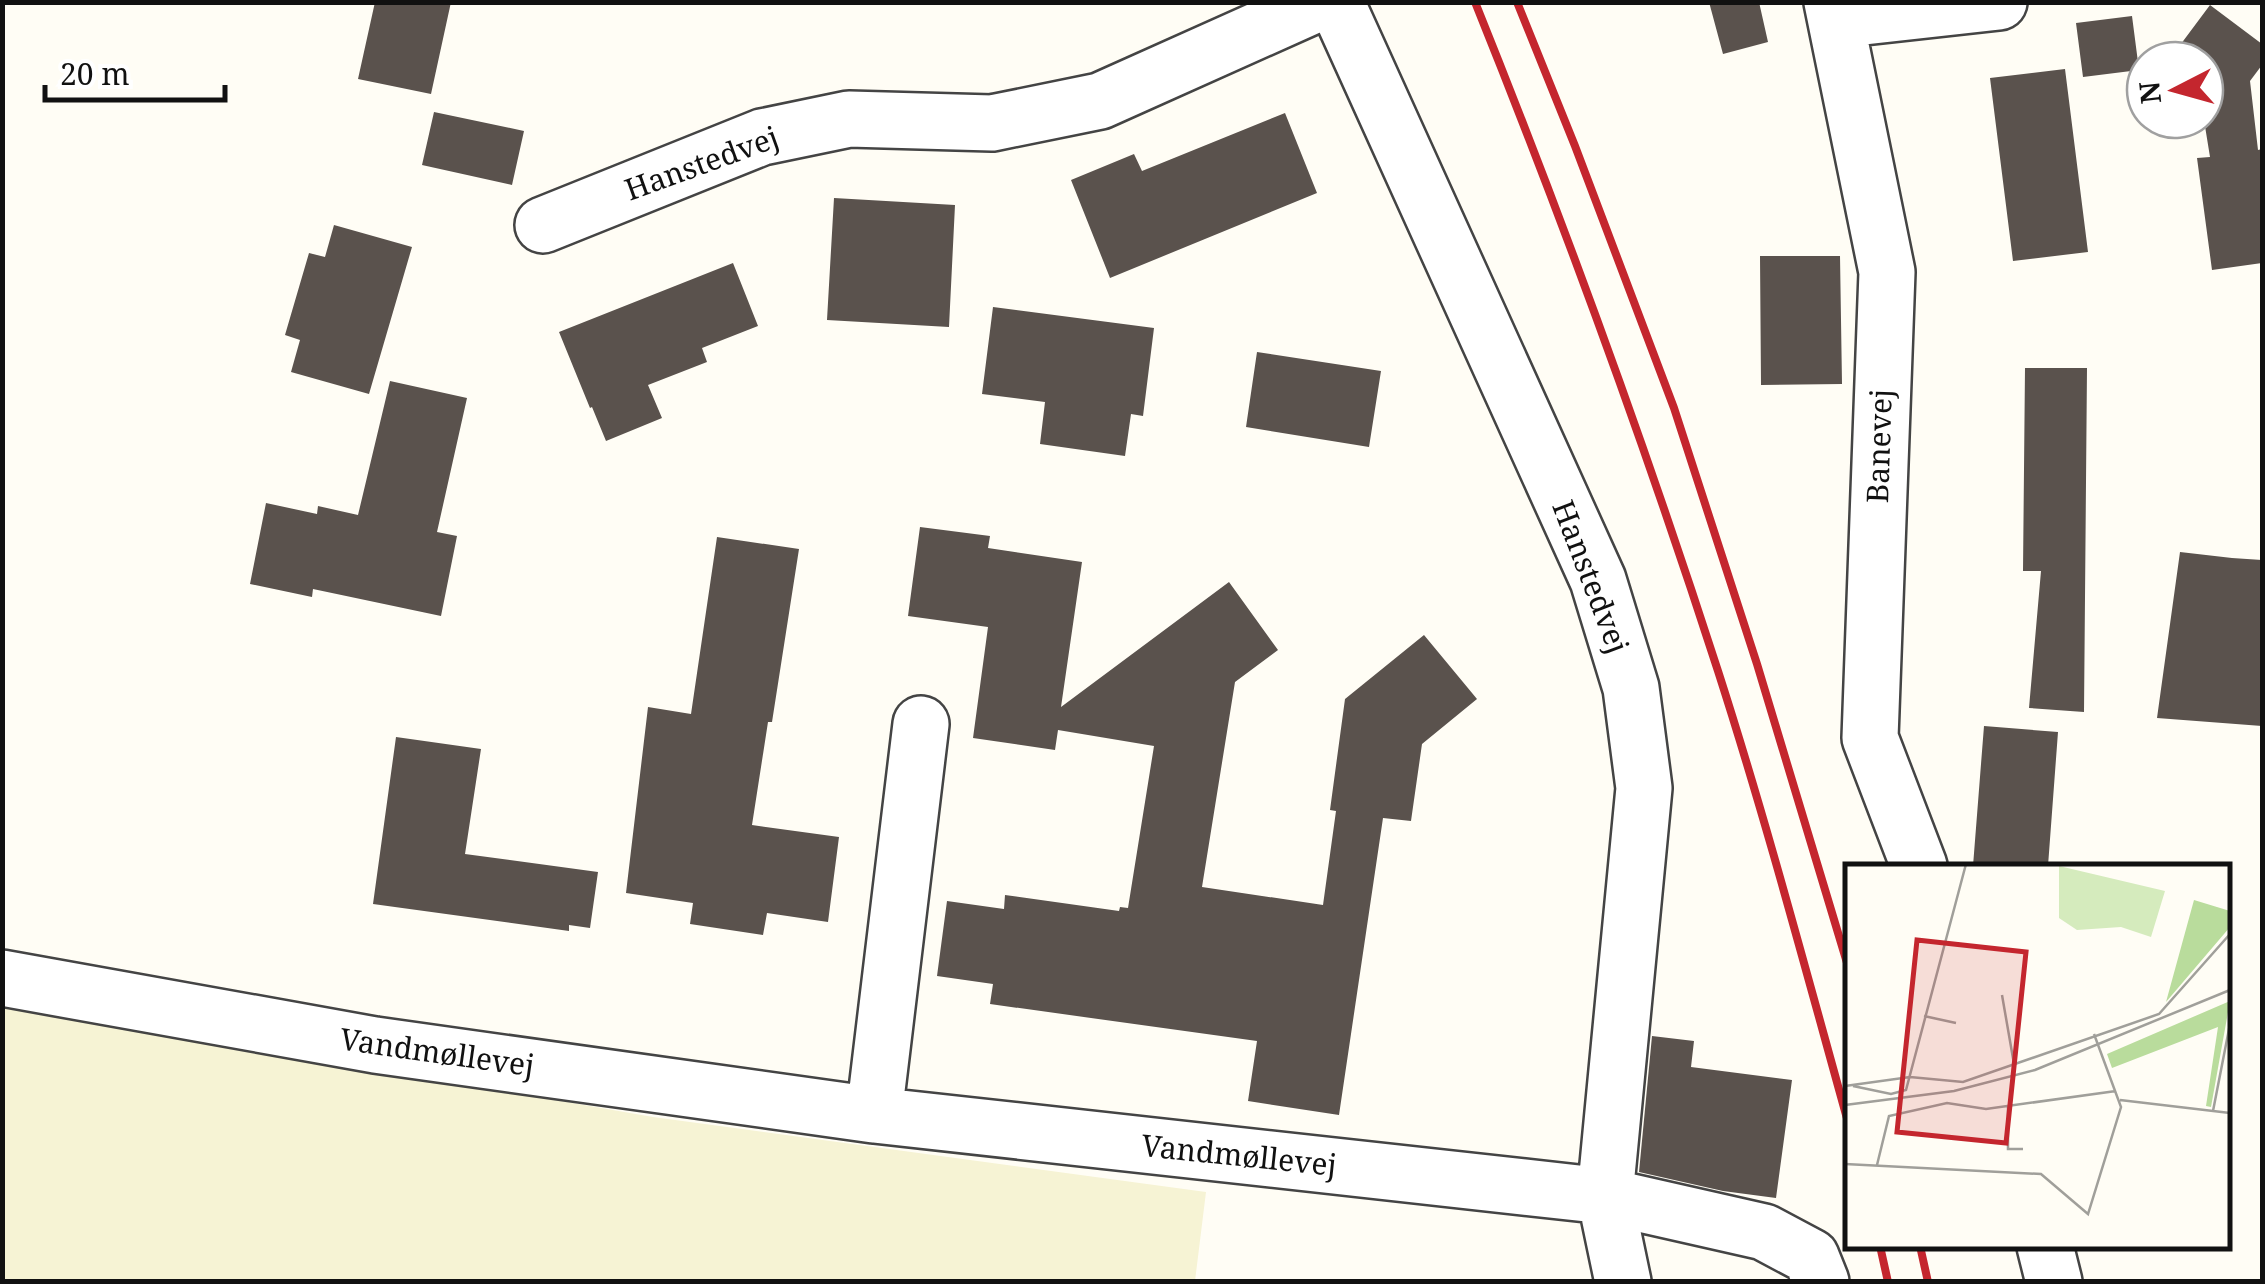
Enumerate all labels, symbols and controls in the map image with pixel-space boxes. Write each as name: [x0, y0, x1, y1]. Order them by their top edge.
scale bar: [45, 40, 225, 102]
north arrow: [2125, 40, 2225, 140]
text: 20 m: [60, 53, 130, 94]
text: N: [2129, 80, 2169, 106]
street label: Hanstedvej: [619, 116, 784, 209]
street label: Banevej: [1856, 388, 1901, 504]
street label: Hanstedvej: [1543, 494, 1639, 659]
inset map: [1845, 864, 2230, 1249]
street label: Vandmøllevej: [337, 1018, 537, 1085]
street label: Vandmøllevej: [1140, 1124, 1339, 1185]

